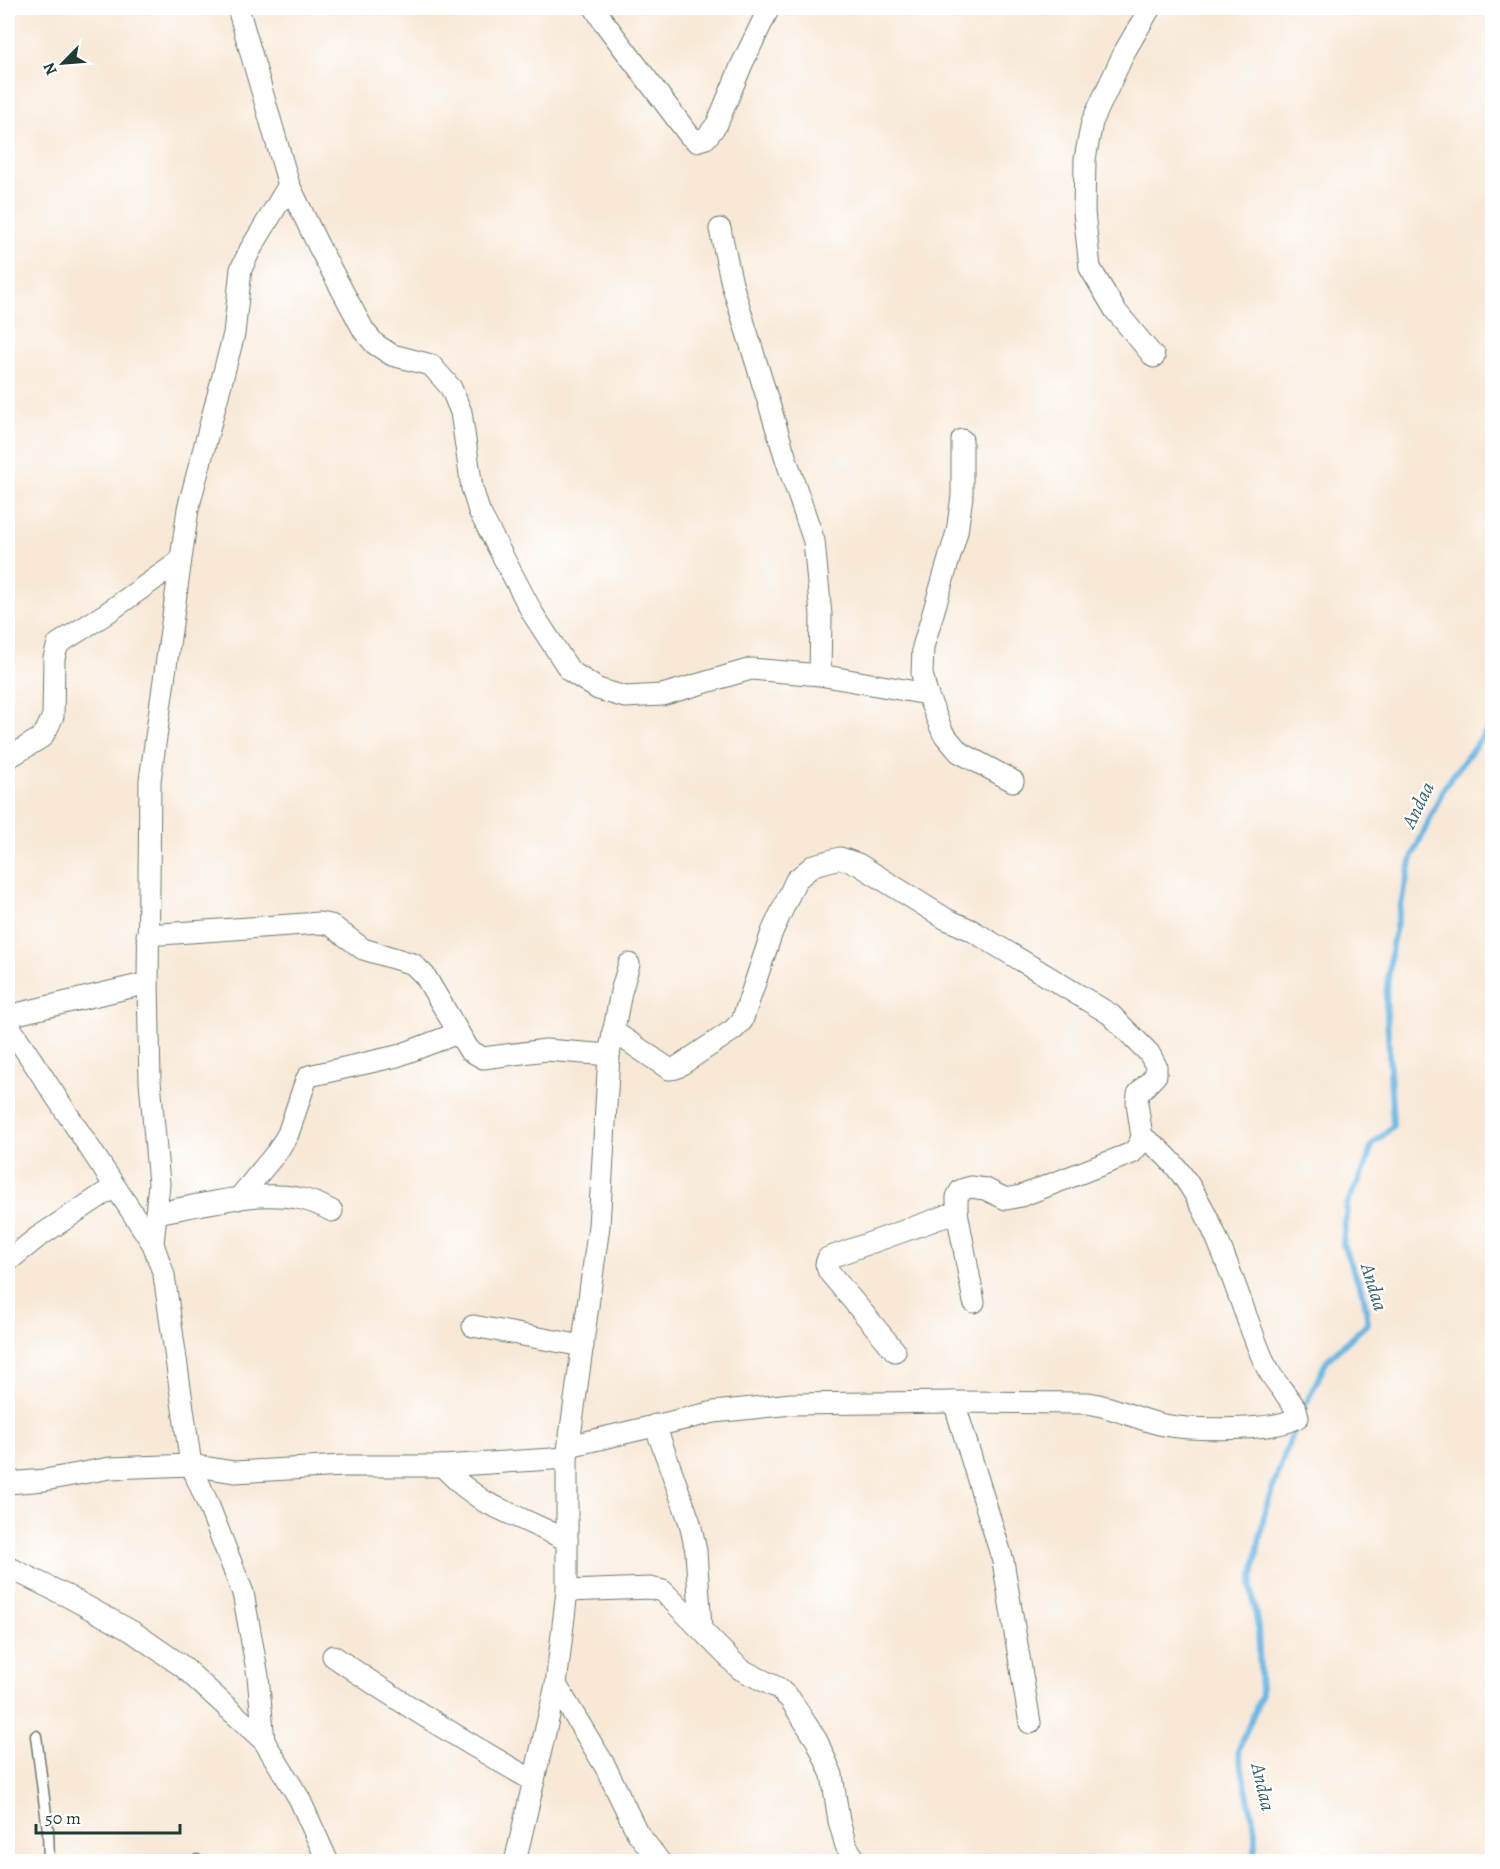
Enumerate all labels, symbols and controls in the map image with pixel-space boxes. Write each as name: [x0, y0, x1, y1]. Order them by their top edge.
north arrow: [33, 33, 93, 93]
text: N: [38, 59, 63, 79]
water label: Andaa: [1395, 777, 1441, 834]
water label: Andaa: [1354, 1259, 1394, 1314]
water label: Andaa: [1244, 1759, 1282, 1814]
scale bar: [36, 1797, 180, 1835]
text: 50 m: [45, 1806, 81, 1830]

